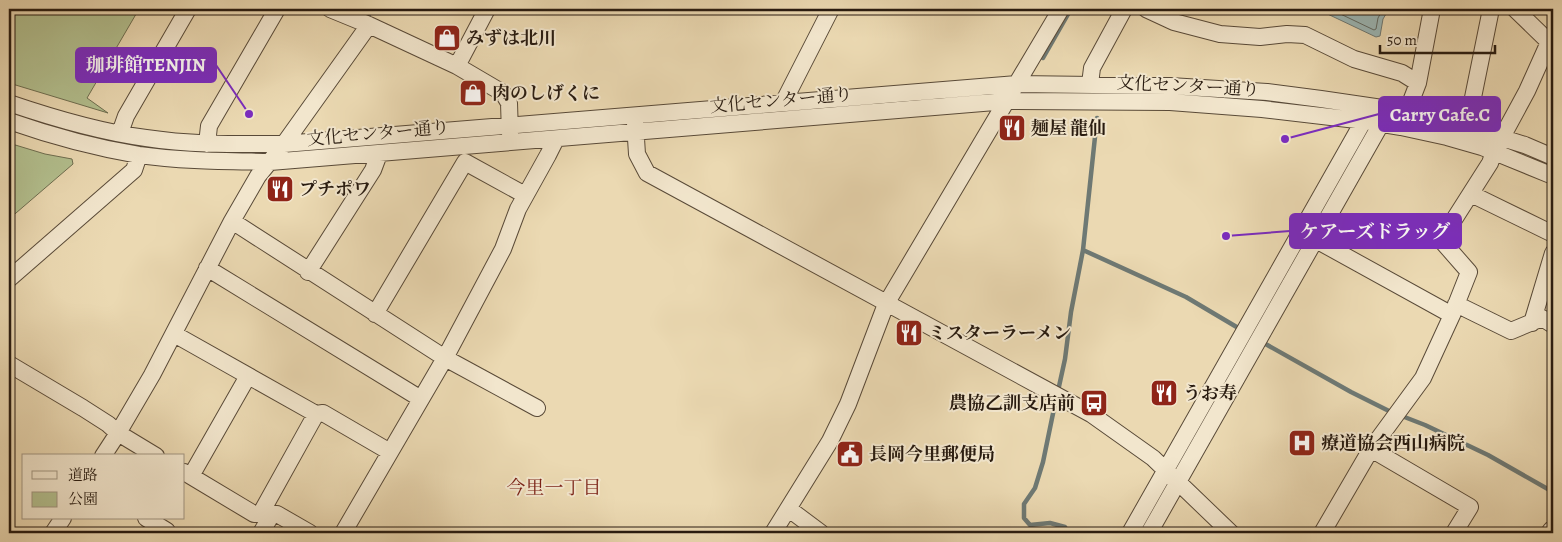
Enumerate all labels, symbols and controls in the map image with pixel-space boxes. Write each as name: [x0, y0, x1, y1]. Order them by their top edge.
scale bar: [1380, 22, 1494, 54]
shop icon: みずは北川: [432, 23, 462, 53]
place label: みずは北川: [466, 26, 556, 50]
text: 50 m: [1387, 30, 1417, 50]
callout: 珈琲館TENJIN: [76, 48, 216, 82]
text: 珈琲館TENJIN: [86, 52, 206, 78]
street label: 文化センター通り: [1116, 70, 1260, 102]
shop icon: 肉のしげくに: [458, 78, 488, 108]
place label: 肉のしげくに: [492, 81, 600, 105]
street label: 文化センター通り: [709, 82, 853, 118]
callout: Carry Cafe.C: [1379, 97, 1500, 131]
text: Carry Cafe.C: [1390, 102, 1490, 128]
restaurant icon: 麺屋 龍仙: [997, 113, 1027, 143]
street label: 文化センター通り: [306, 115, 450, 151]
place label: 麺屋 龍仙: [1031, 116, 1106, 140]
restaurant icon: プチポワ: [265, 174, 295, 204]
place label: プチポワ: [299, 177, 371, 201]
callout: ケアーズドラッグ: [1290, 214, 1461, 248]
text: ケアーズドラッグ: [1300, 219, 1451, 245]
restaurant icon: ミスターラーメン: [894, 318, 924, 348]
place label: ミスターラーメン: [928, 321, 1071, 345]
restaurant icon: うお寿: [1149, 378, 1179, 408]
place label: うお寿: [1183, 381, 1237, 405]
bus stop icon: 農協乙訓支店前: [1079, 388, 1109, 418]
place label: 農協乙訓支店前: [949, 391, 1075, 415]
hospital icon: 療道協会西山病院: [1287, 428, 1317, 458]
place label: 療道協会西山病院: [1321, 431, 1465, 455]
public building icon: 長岡今里郵便局: [835, 439, 865, 469]
place label: 長岡今里郵便局: [869, 442, 995, 466]
legend: [22, 454, 185, 520]
text: 道路: [68, 465, 98, 485]
district label: 今里一丁目: [506, 475, 602, 501]
text: 公園: [68, 489, 98, 509]

